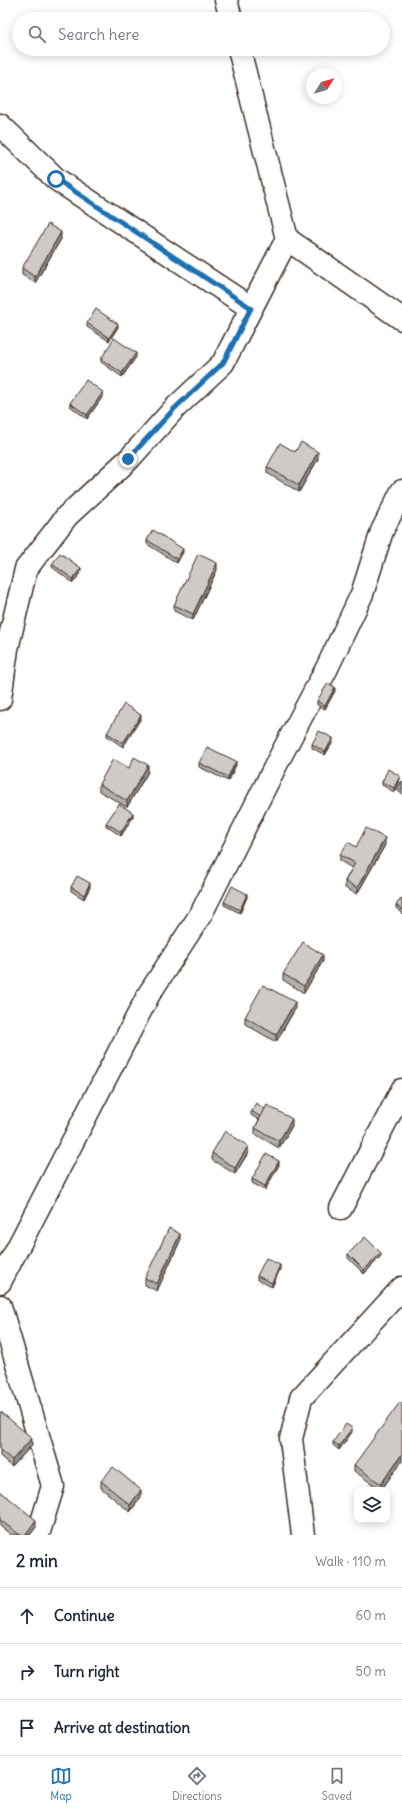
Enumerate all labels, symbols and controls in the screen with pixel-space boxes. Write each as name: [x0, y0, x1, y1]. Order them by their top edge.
search box: [12, 12, 390, 56]
icon: search: [26, 23, 48, 45]
text: Search here: [58, 25, 139, 44]
north arrow: [306, 68, 342, 104]
route start: [47, 170, 65, 188]
route end: [119, 450, 137, 468]
map controls: [354, 1487, 390, 1523]
button: layers: [354, 1487, 390, 1523]
text: 2 min: [16, 1550, 58, 1572]
text: Walk · 110 m: [315, 1553, 386, 1570]
icon: ahead: [16, 1605, 38, 1627]
text: Continue: [54, 1606, 115, 1625]
text: 60 m: [355, 1607, 386, 1624]
icon: right: [16, 1661, 38, 1683]
text: Turn right: [54, 1662, 119, 1681]
text: 50 m: [355, 1663, 386, 1680]
icon: arrive: [16, 1717, 38, 1739]
text: Arrive at destination: [54, 1718, 190, 1737]
tab: Map: [50, 1765, 72, 1803]
tab: Directions: [172, 1765, 222, 1803]
tab: Saved: [322, 1765, 352, 1803]

